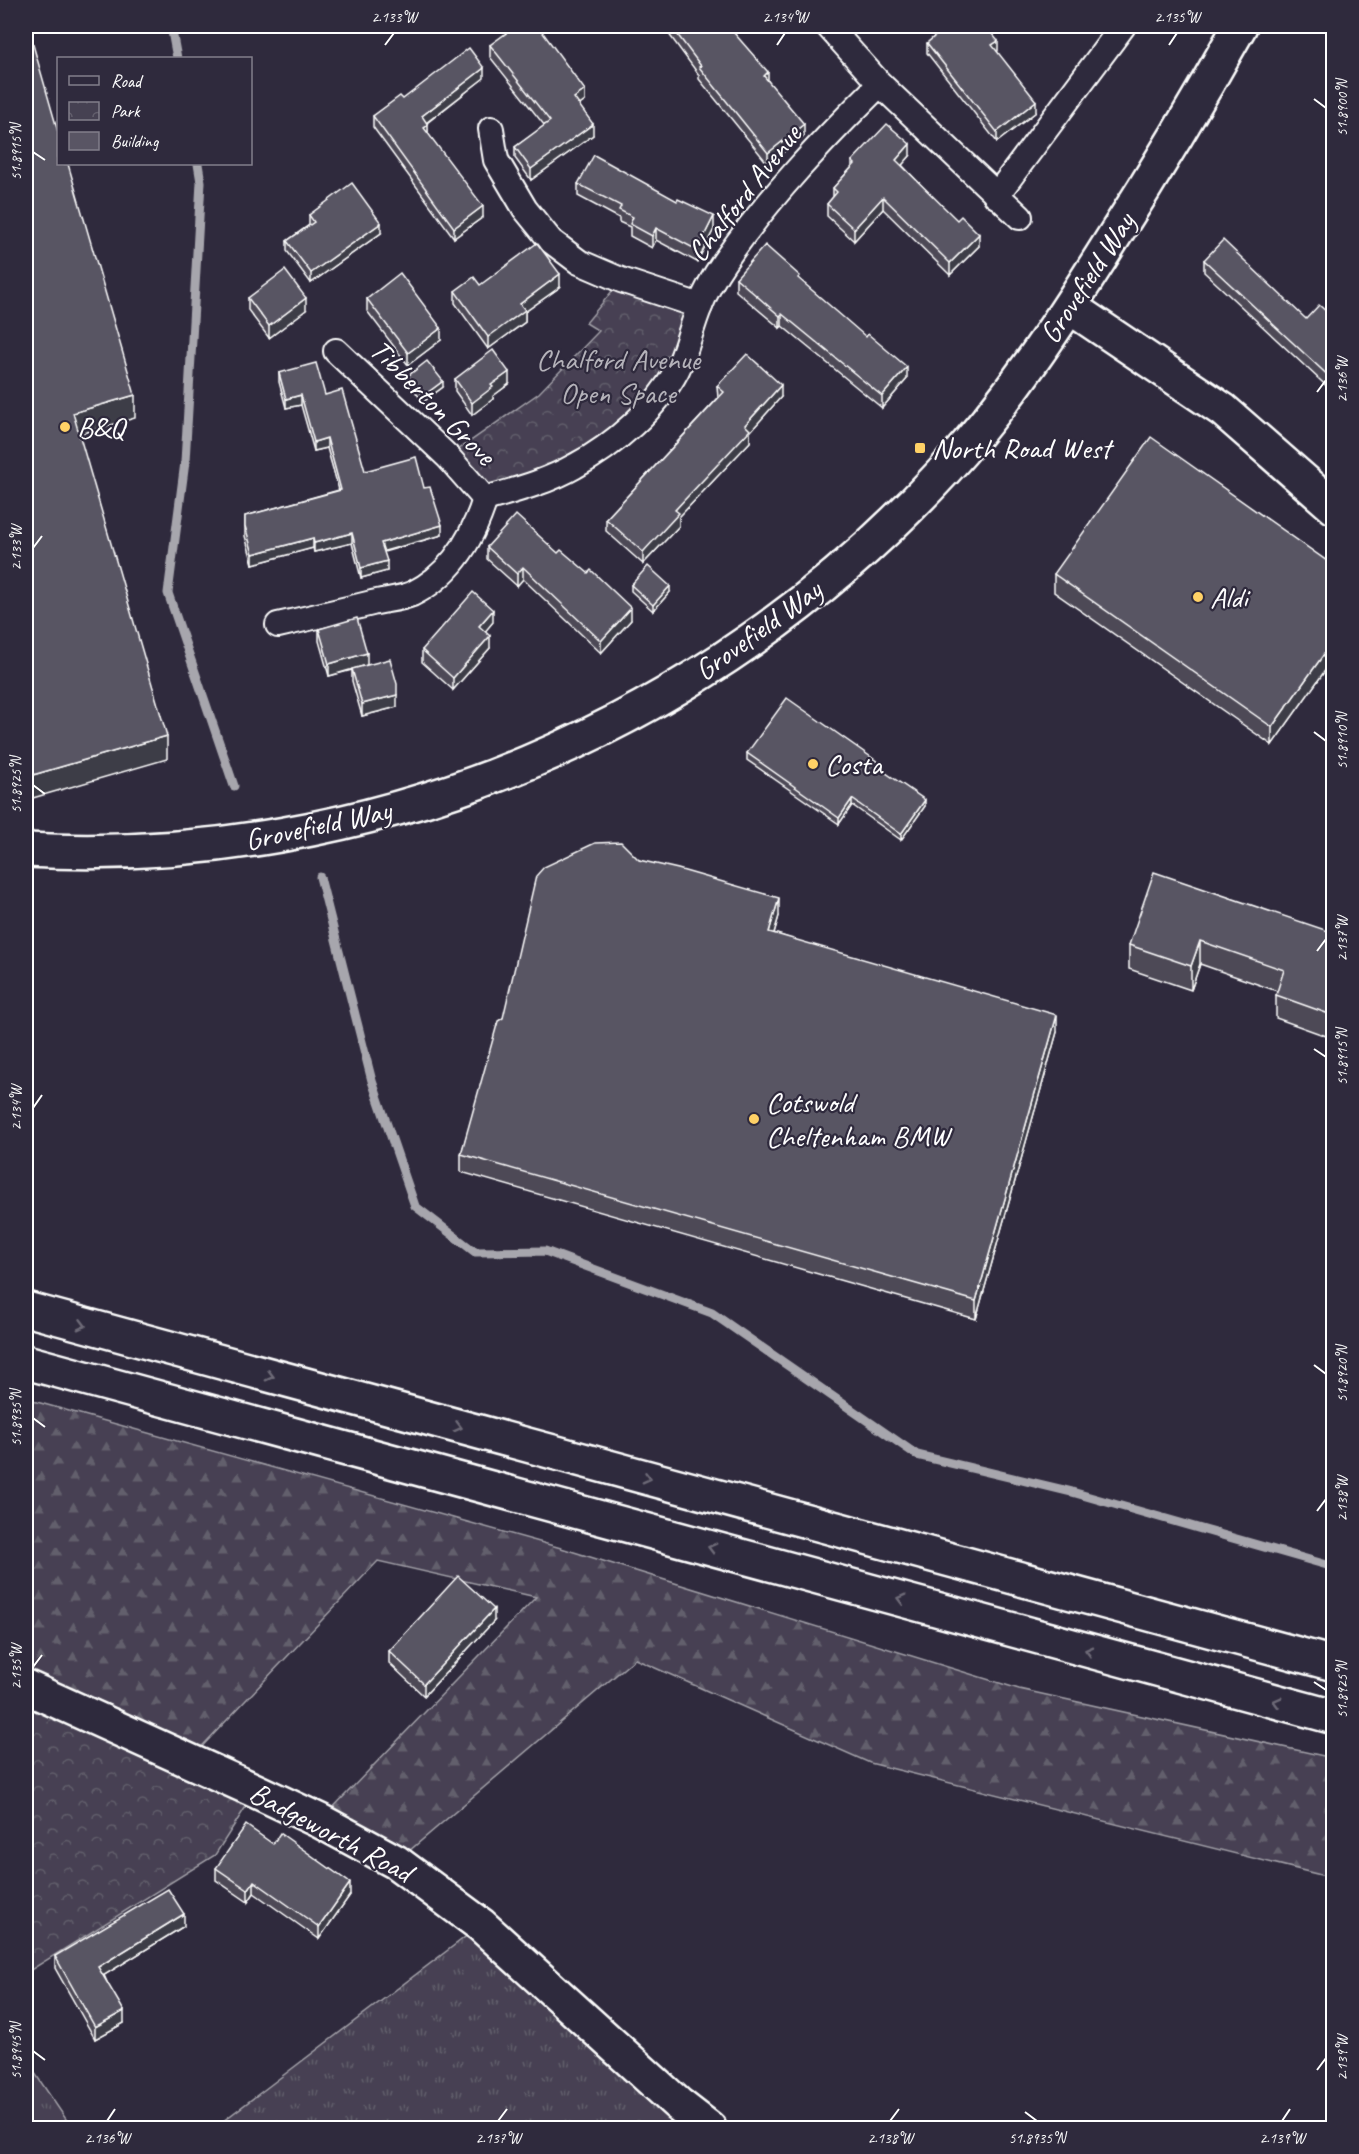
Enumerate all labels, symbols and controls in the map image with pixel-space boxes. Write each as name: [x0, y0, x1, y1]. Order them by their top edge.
text: 2.133°W: [371, 8, 420, 27]
text: 2.134°W: [762, 8, 811, 27]
text: 2.135°W: [1154, 8, 1203, 27]
legend: [57, 57, 252, 165]
text: Road: [111, 70, 144, 92]
text: 51.8900°N: [1333, 77, 1352, 136]
text: Park: [111, 100, 141, 122]
street label: Chalford Avenue: [678, 115, 811, 269]
text: 51.8915°N: [7, 121, 26, 180]
text: Building: [111, 130, 160, 152]
street label: Grovefield Way: [1031, 204, 1144, 351]
street label: Tibberton Grove: [362, 331, 506, 475]
park label: Chalford Avenue Open Space: [536, 340, 702, 412]
text: 2.136°W: [1333, 354, 1352, 403]
place label: B&Q: [77, 408, 128, 446]
marker: B&Q: [58, 420, 72, 434]
place label: North Road West: [932, 429, 1115, 467]
marker: North Road West: [913, 441, 927, 455]
text: 2.133°W: [7, 522, 26, 571]
street label: Grovefield Way: [687, 570, 831, 689]
place label: Aldi: [1210, 578, 1251, 616]
marker: Aldi: [1191, 590, 1205, 604]
text: 51.8910°N: [1333, 710, 1352, 769]
place label: Costa: [825, 745, 884, 783]
text: 51.8925°N: [7, 754, 26, 813]
marker: Costa: [806, 757, 820, 771]
street label: Grovefield Way: [242, 791, 396, 859]
text: 2.137°W: [1333, 913, 1352, 962]
text: 51.8915°N: [1333, 1026, 1352, 1085]
text: 2.134°W: [7, 1082, 26, 1131]
place label: Cotswold Cheltenham BMW: [766, 1083, 953, 1155]
marker: Cotswold Cheltenham BMW: [747, 1112, 761, 1126]
one-way arrow: [77, 1317, 87, 1330]
text: 51.8920°N: [1333, 1343, 1352, 1402]
one-way arrow: [264, 1369, 275, 1381]
text: 51.8935°N: [7, 1387, 26, 1446]
one-way arrow: [452, 1420, 463, 1432]
one-way arrow: [641, 1471, 651, 1483]
text: 2.138°W: [1333, 1473, 1352, 1522]
one-way arrow: [708, 1543, 718, 1556]
one-way arrow: [896, 1594, 906, 1607]
text: 2.135°W: [7, 1641, 26, 1690]
one-way arrow: [1084, 1645, 1094, 1658]
text: 51.8925°N: [1333, 1659, 1352, 1718]
one-way arrow: [1272, 1696, 1282, 1709]
street label: Badgeworth Road: [243, 1773, 423, 1893]
text: 51.8945°N: [7, 2020, 26, 2079]
text: 2.139°W: [1333, 2032, 1352, 2081]
text: 2.136°W: [84, 2129, 133, 2148]
text: 2.137°W: [475, 2129, 524, 2148]
text: 2.138°W: [867, 2129, 916, 2148]
text: 51.8935°N: [1009, 2129, 1068, 2148]
text: 2.139°W: [1259, 2129, 1308, 2148]

